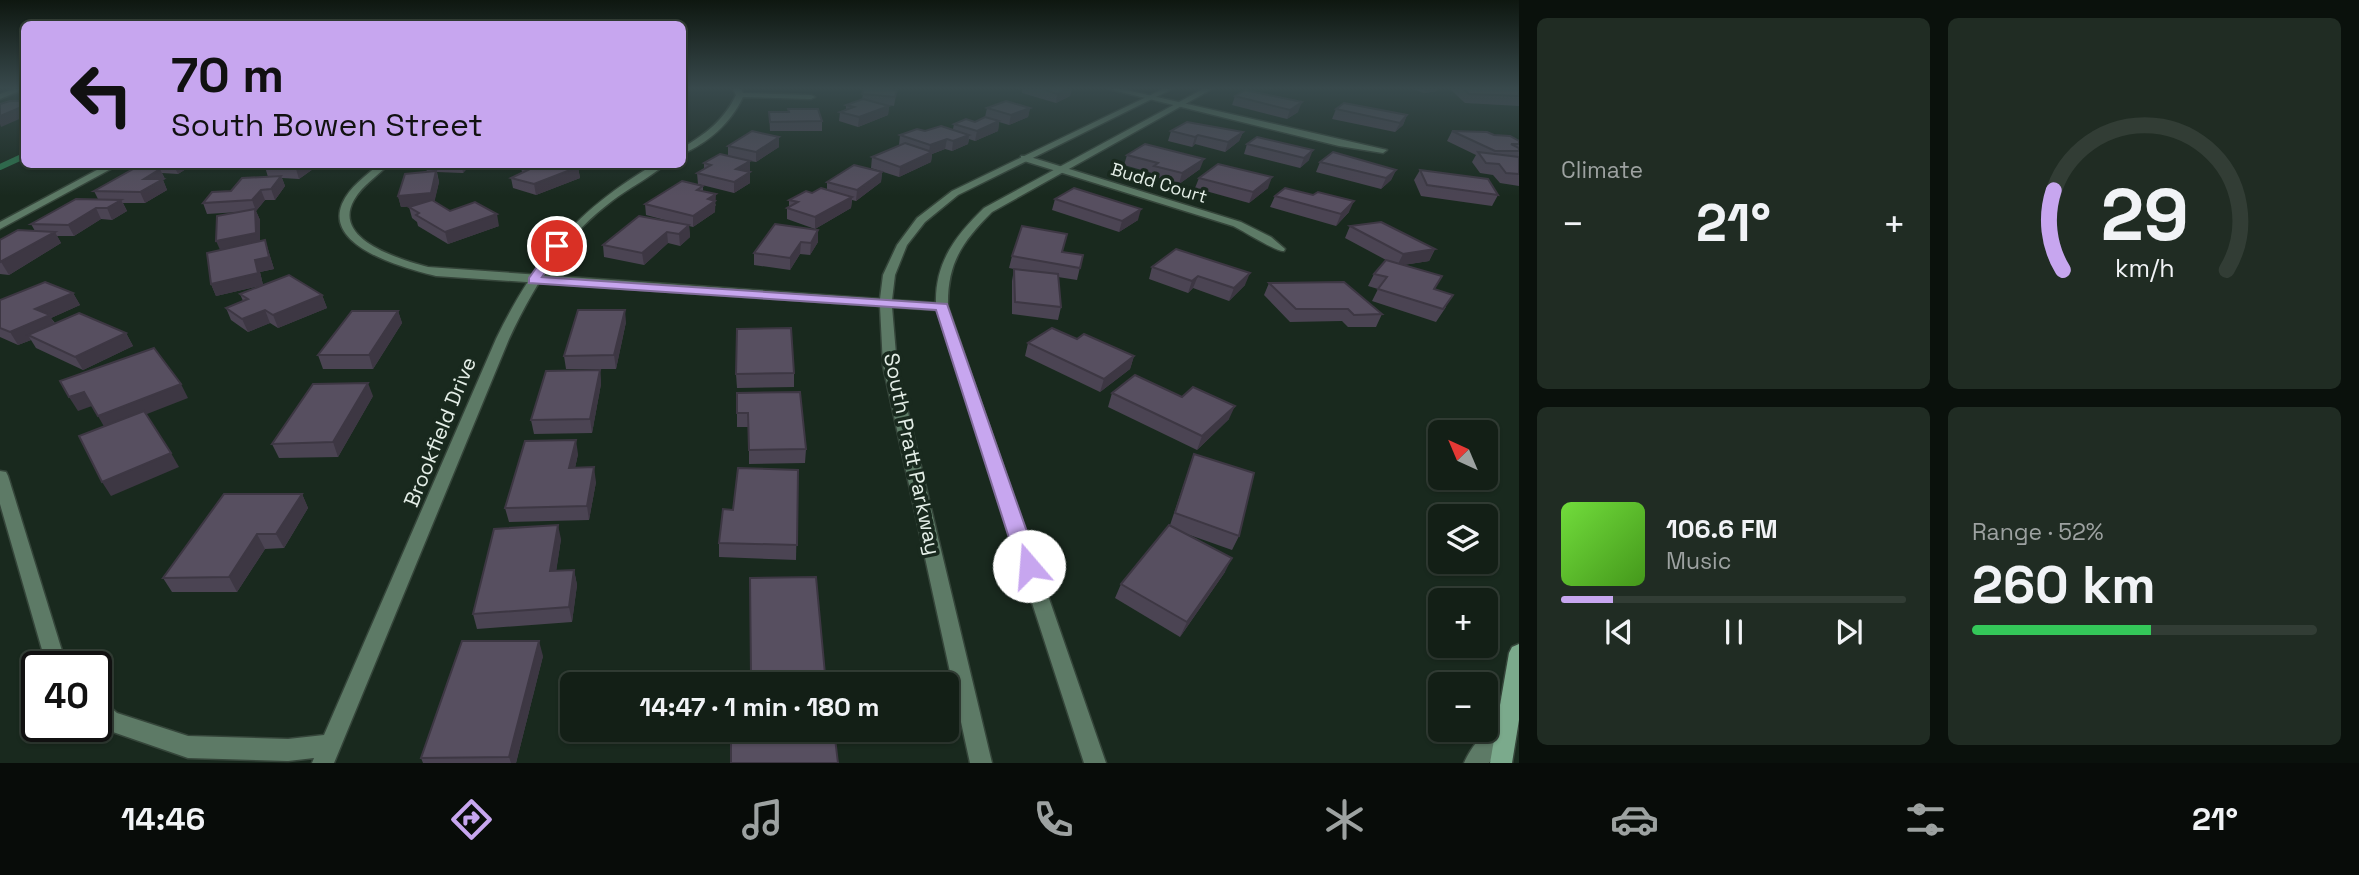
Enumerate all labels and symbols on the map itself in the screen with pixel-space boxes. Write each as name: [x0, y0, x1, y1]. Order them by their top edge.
street label: Budd Court: [1108, 157, 1210, 208]
pin: [527, 216, 587, 276]
street label: South Pratt Parkway: [878, 350, 947, 557]
street label: Brookfield Drive: [397, 353, 482, 511]
north arrow: [1428, 420, 1498, 490]
position arrow: [992, 529, 1066, 603]
speed limit sign: 40: [21, 651, 112, 742]

